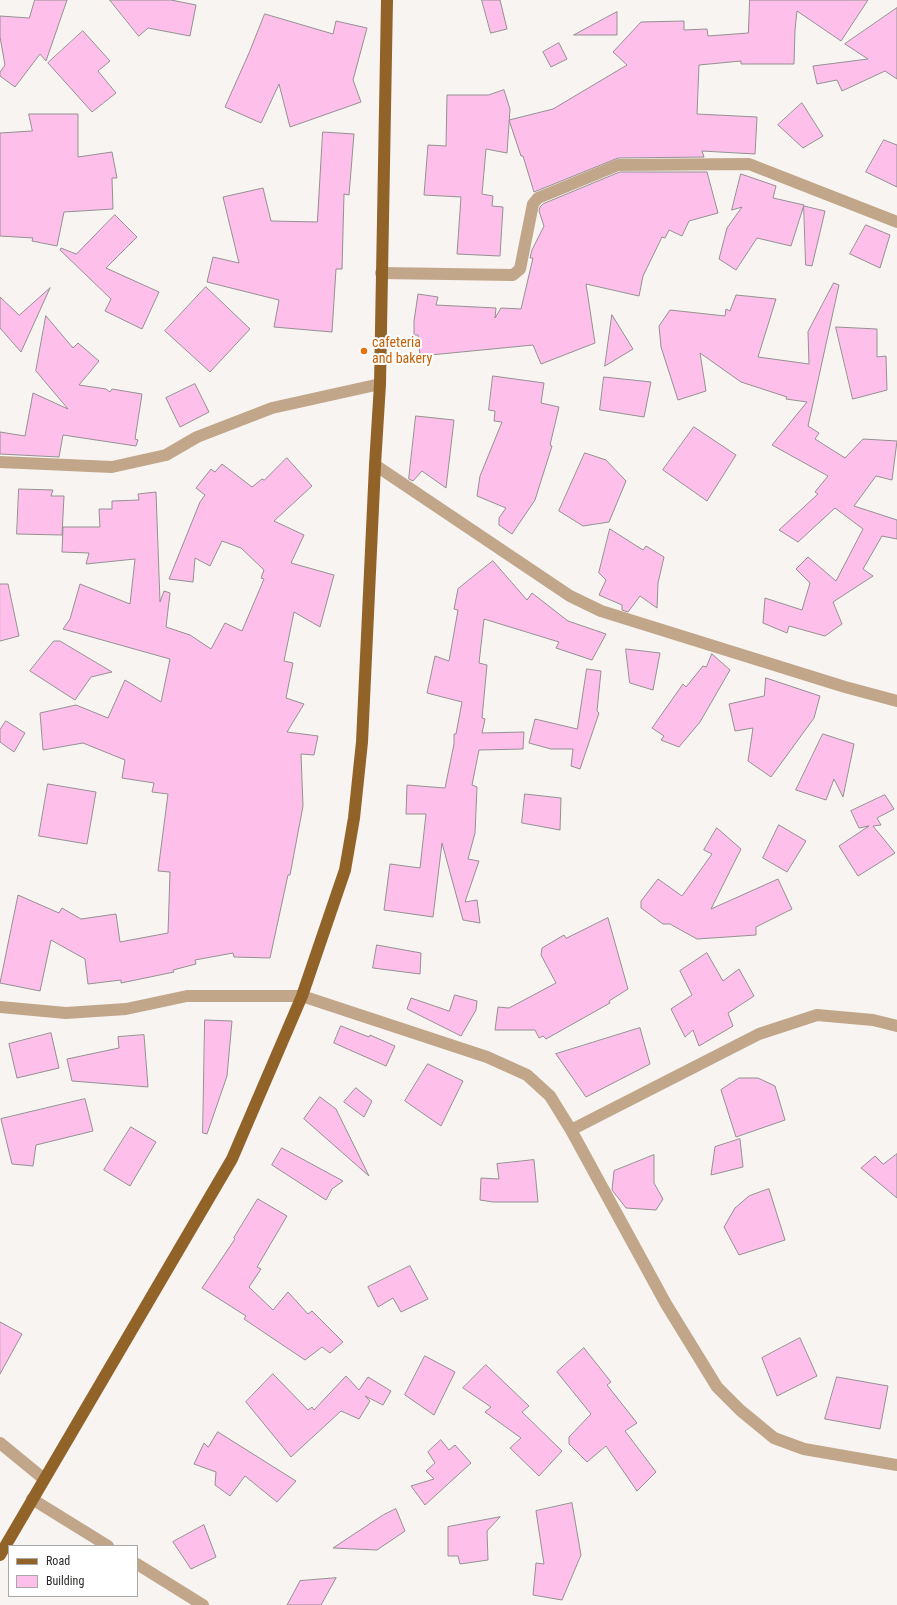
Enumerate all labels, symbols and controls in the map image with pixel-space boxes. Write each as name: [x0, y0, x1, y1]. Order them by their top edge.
place label: cafeteria and bakery: [372, 335, 432, 368]
marker: cafeteria and bakery: [359, 346, 369, 356]
legend: [8, 1545, 138, 1597]
text: Road: [46, 1554, 70, 1568]
text: Building: [46, 1574, 84, 1588]

